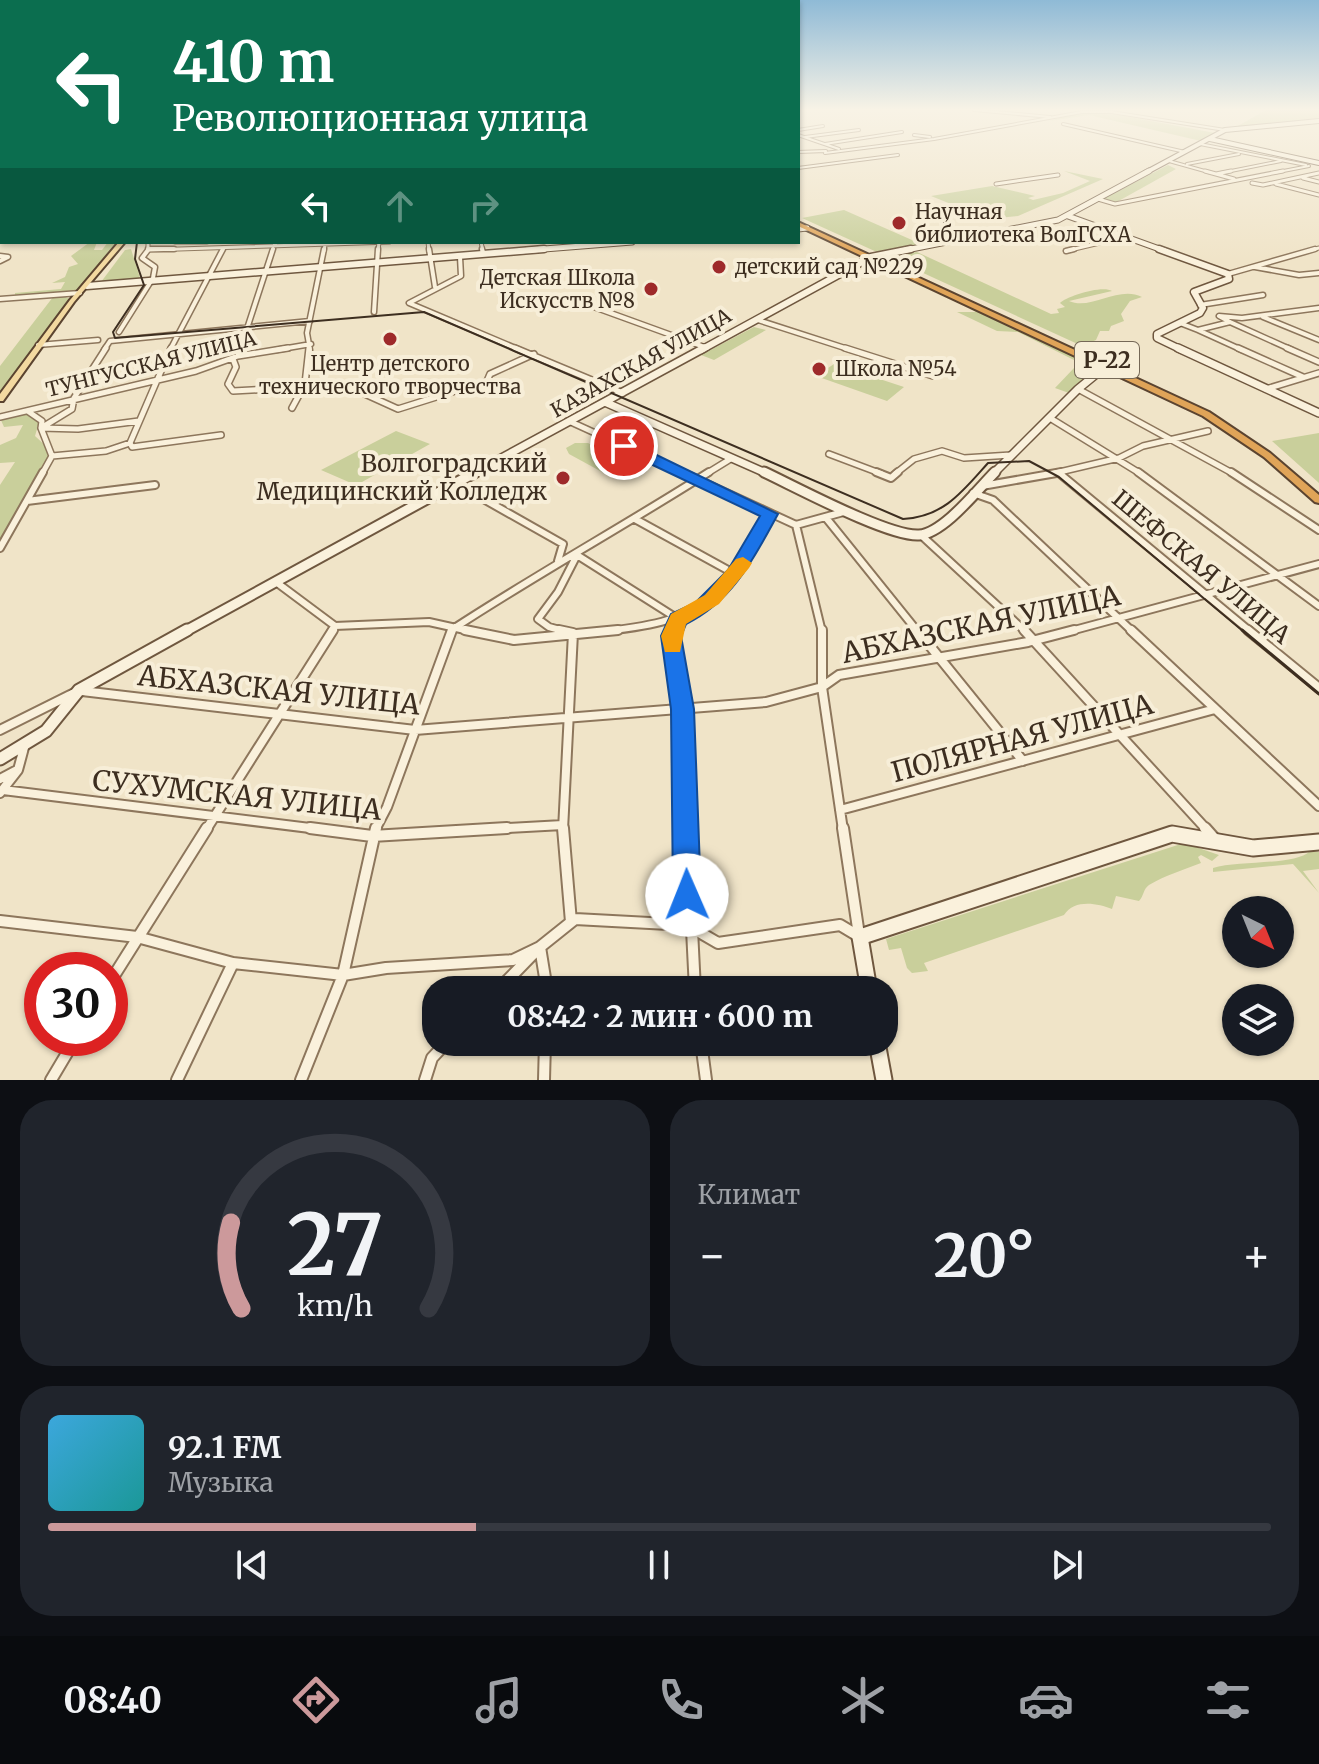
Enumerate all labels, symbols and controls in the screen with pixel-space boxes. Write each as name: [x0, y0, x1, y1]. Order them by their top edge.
text: 410 m: [172, 27, 334, 97]
icon: left: [40, 32, 144, 136]
text: Революционная улица: [172, 96, 588, 141]
icon: left: [294, 184, 338, 228]
icon: ahead: [378, 184, 422, 228]
icon: right: [462, 184, 506, 228]
place label: Научная библиотека ВолГСХА: [915, 199, 1132, 247]
marker: Научная библиотека ВолГСХА: [890, 214, 908, 232]
place label: детский сад №229: [734, 254, 924, 279]
marker: детский сад №229: [710, 258, 728, 276]
place label: Детская Школа Искусств №8: [480, 265, 635, 313]
marker: Детская Школа Искусств №8: [642, 280, 660, 298]
street label: КАЗАХСКАЯ УЛИЦА: [546, 302, 736, 423]
street label: ТУНГУССКАЯ УЛИЦА: [43, 325, 259, 402]
marker: Центр детского технического творчества: [381, 330, 399, 348]
road number: Р-22: [1075, 342, 1139, 378]
place label: Центр детского технического творчества: [259, 351, 521, 399]
place label: Школа №54: [835, 356, 957, 381]
marker: Школа №54: [810, 360, 828, 378]
pin: [590, 412, 658, 480]
icon: arrive: [602, 424, 646, 468]
place label: Волгоградский Медицинский Колледж: [256, 448, 547, 507]
marker: Волгоградский Медицинский Колледж: [554, 469, 572, 487]
street label: ШЕФСКАЯ УЛИЦА: [1106, 483, 1298, 651]
street label: АБХАЗСКАЯ УЛИЦА: [838, 577, 1124, 671]
street label: АБХАЗСКАЯ УЛИЦА: [135, 657, 422, 723]
street label: ПОЛЯРНАЯ УЛИЦА: [887, 686, 1157, 790]
street label: СУХУМСКАЯ УЛИЦА: [91, 762, 384, 828]
position arrow: [645, 853, 729, 937]
north arrow: [1222, 896, 1294, 968]
map controls: [1222, 896, 1294, 1056]
speed limit sign: 30: [24, 952, 128, 1056]
button: layers: [1222, 984, 1294, 1056]
text: 08:42 · 2 мин · 600 m: [507, 997, 813, 1035]
text: Климат: [698, 1178, 800, 1211]
text: 27: [287, 1193, 383, 1298]
text: 20°: [933, 1218, 1035, 1293]
text: −: [698, 1228, 727, 1283]
text: +: [1242, 1228, 1271, 1283]
text: km/h: [297, 1288, 373, 1324]
text: 92.1 FM: [168, 1428, 281, 1466]
text: Музыка: [168, 1466, 273, 1499]
icon: previous: [230, 1543, 274, 1587]
icon: pause: [637, 1543, 681, 1587]
icon: next: [1045, 1543, 1089, 1587]
icon: directions: [288, 1672, 344, 1728]
icon: music: [471, 1672, 527, 1728]
icon: phone: [653, 1672, 709, 1728]
icon: climate: [835, 1672, 891, 1728]
icon: car: [1018, 1672, 1074, 1728]
icon: filters: [1200, 1672, 1256, 1728]
text: 08:40: [63, 1678, 162, 1723]

